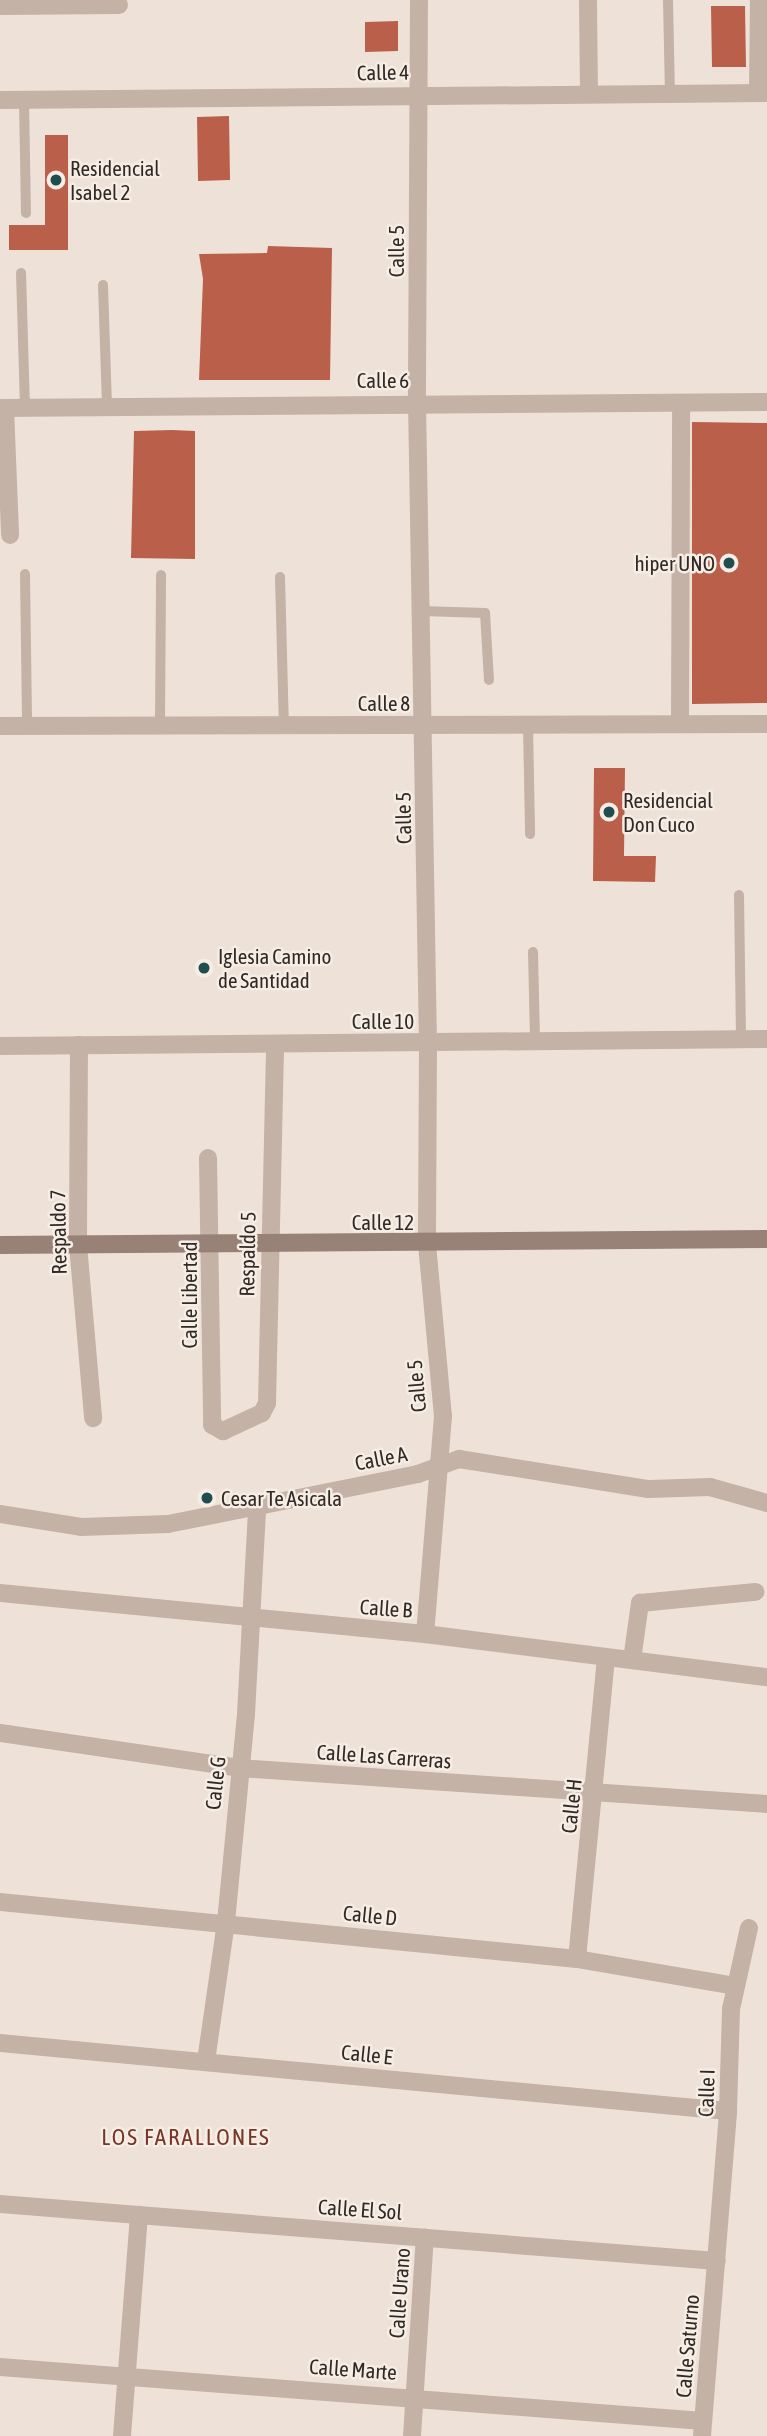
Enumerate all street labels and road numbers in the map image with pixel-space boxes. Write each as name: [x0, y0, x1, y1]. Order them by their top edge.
street label: Calle 4: [357, 59, 409, 85]
street label: Calle 5: [383, 225, 409, 277]
street label: Calle 6: [357, 367, 409, 393]
street label: Calle 8: [358, 690, 410, 716]
street label: Calle 5: [390, 792, 416, 844]
street label: Calle 10: [352, 1008, 414, 1034]
street label: Respaldo 7: [45, 1189, 71, 1275]
street label: Calle 12: [352, 1209, 414, 1235]
street label: Respaldo 5: [234, 1211, 260, 1297]
street label: Calle Libertad: [176, 1242, 202, 1348]
street label: Calle 5: [401, 1359, 431, 1413]
street label: Calle A: [353, 1441, 409, 1475]
street label: Calle B: [359, 1594, 413, 1622]
street label: Calle Las Carreras: [316, 1739, 452, 1773]
street label: Calle G: [200, 1755, 230, 1811]
street label: Calle H: [556, 1777, 586, 1835]
street label: Calle D: [342, 1900, 398, 1930]
street label: Calle E: [340, 2039, 394, 2069]
street label: Calle I: [693, 2069, 719, 2117]
street label: Calle El Sol: [317, 2193, 403, 2225]
street label: Calle Urano: [383, 2247, 415, 2339]
street label: Calle Saturno: [670, 2293, 704, 2399]
street label: Calle Marte: [308, 2353, 398, 2385]

